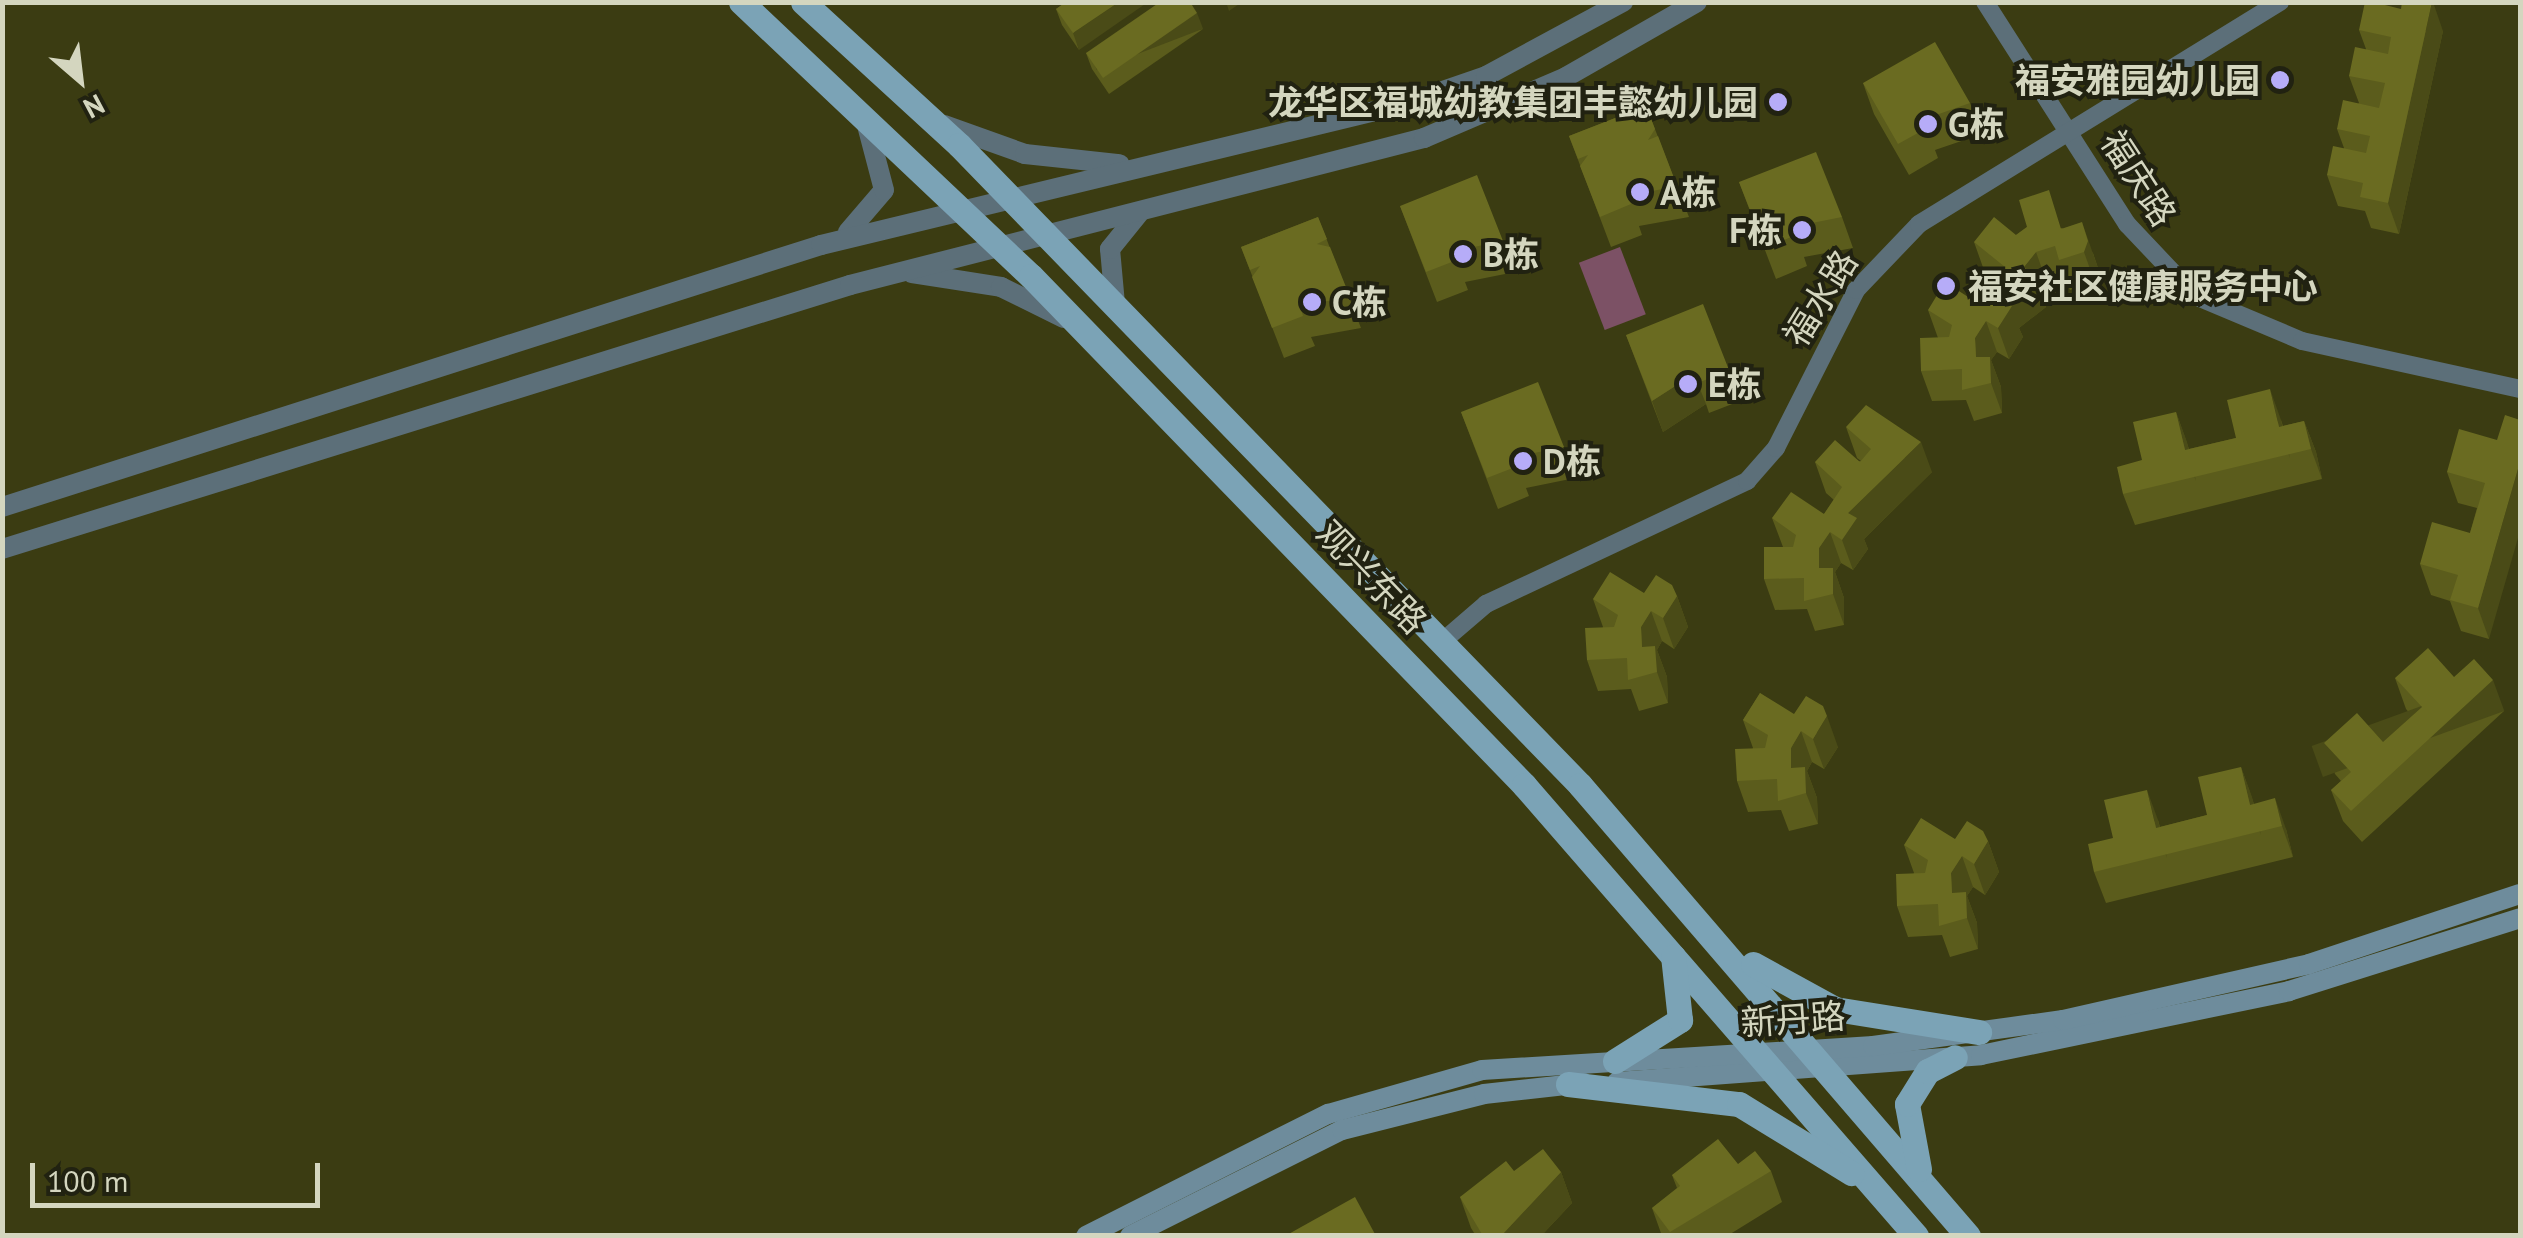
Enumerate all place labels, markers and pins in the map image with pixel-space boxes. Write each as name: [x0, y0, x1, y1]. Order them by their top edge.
place label: 福安雅园幼儿园: [2015, 59, 2260, 101]
marker: 福安雅园幼儿园: [2269, 69, 2291, 91]
place label: 龙华区福城幼教集团丰懿幼儿园: [1268, 81, 1758, 123]
marker: 龙华区福城幼教集团丰懿幼儿园: [1767, 91, 1789, 113]
place label: G栋: [1948, 103, 2004, 145]
marker: G栋: [1917, 113, 1939, 135]
place label: A栋: [1660, 171, 1716, 213]
marker: A栋: [1629, 181, 1651, 203]
place label: F栋: [1729, 209, 1782, 251]
marker: F栋: [1791, 219, 1813, 241]
place label: B栋: [1483, 233, 1539, 275]
marker: B栋: [1452, 243, 1474, 265]
place label: 福安社区健康服务中心: [1968, 265, 2318, 307]
marker: 福安社区健康服务中心: [1933, 273, 1959, 299]
place label: C栋: [1332, 281, 1387, 323]
marker: C栋: [1301, 291, 1323, 313]
place label: E栋: [1708, 363, 1761, 405]
marker: E栋: [1677, 373, 1699, 395]
place label: D栋: [1543, 440, 1601, 482]
marker: D栋: [1512, 450, 1534, 472]

